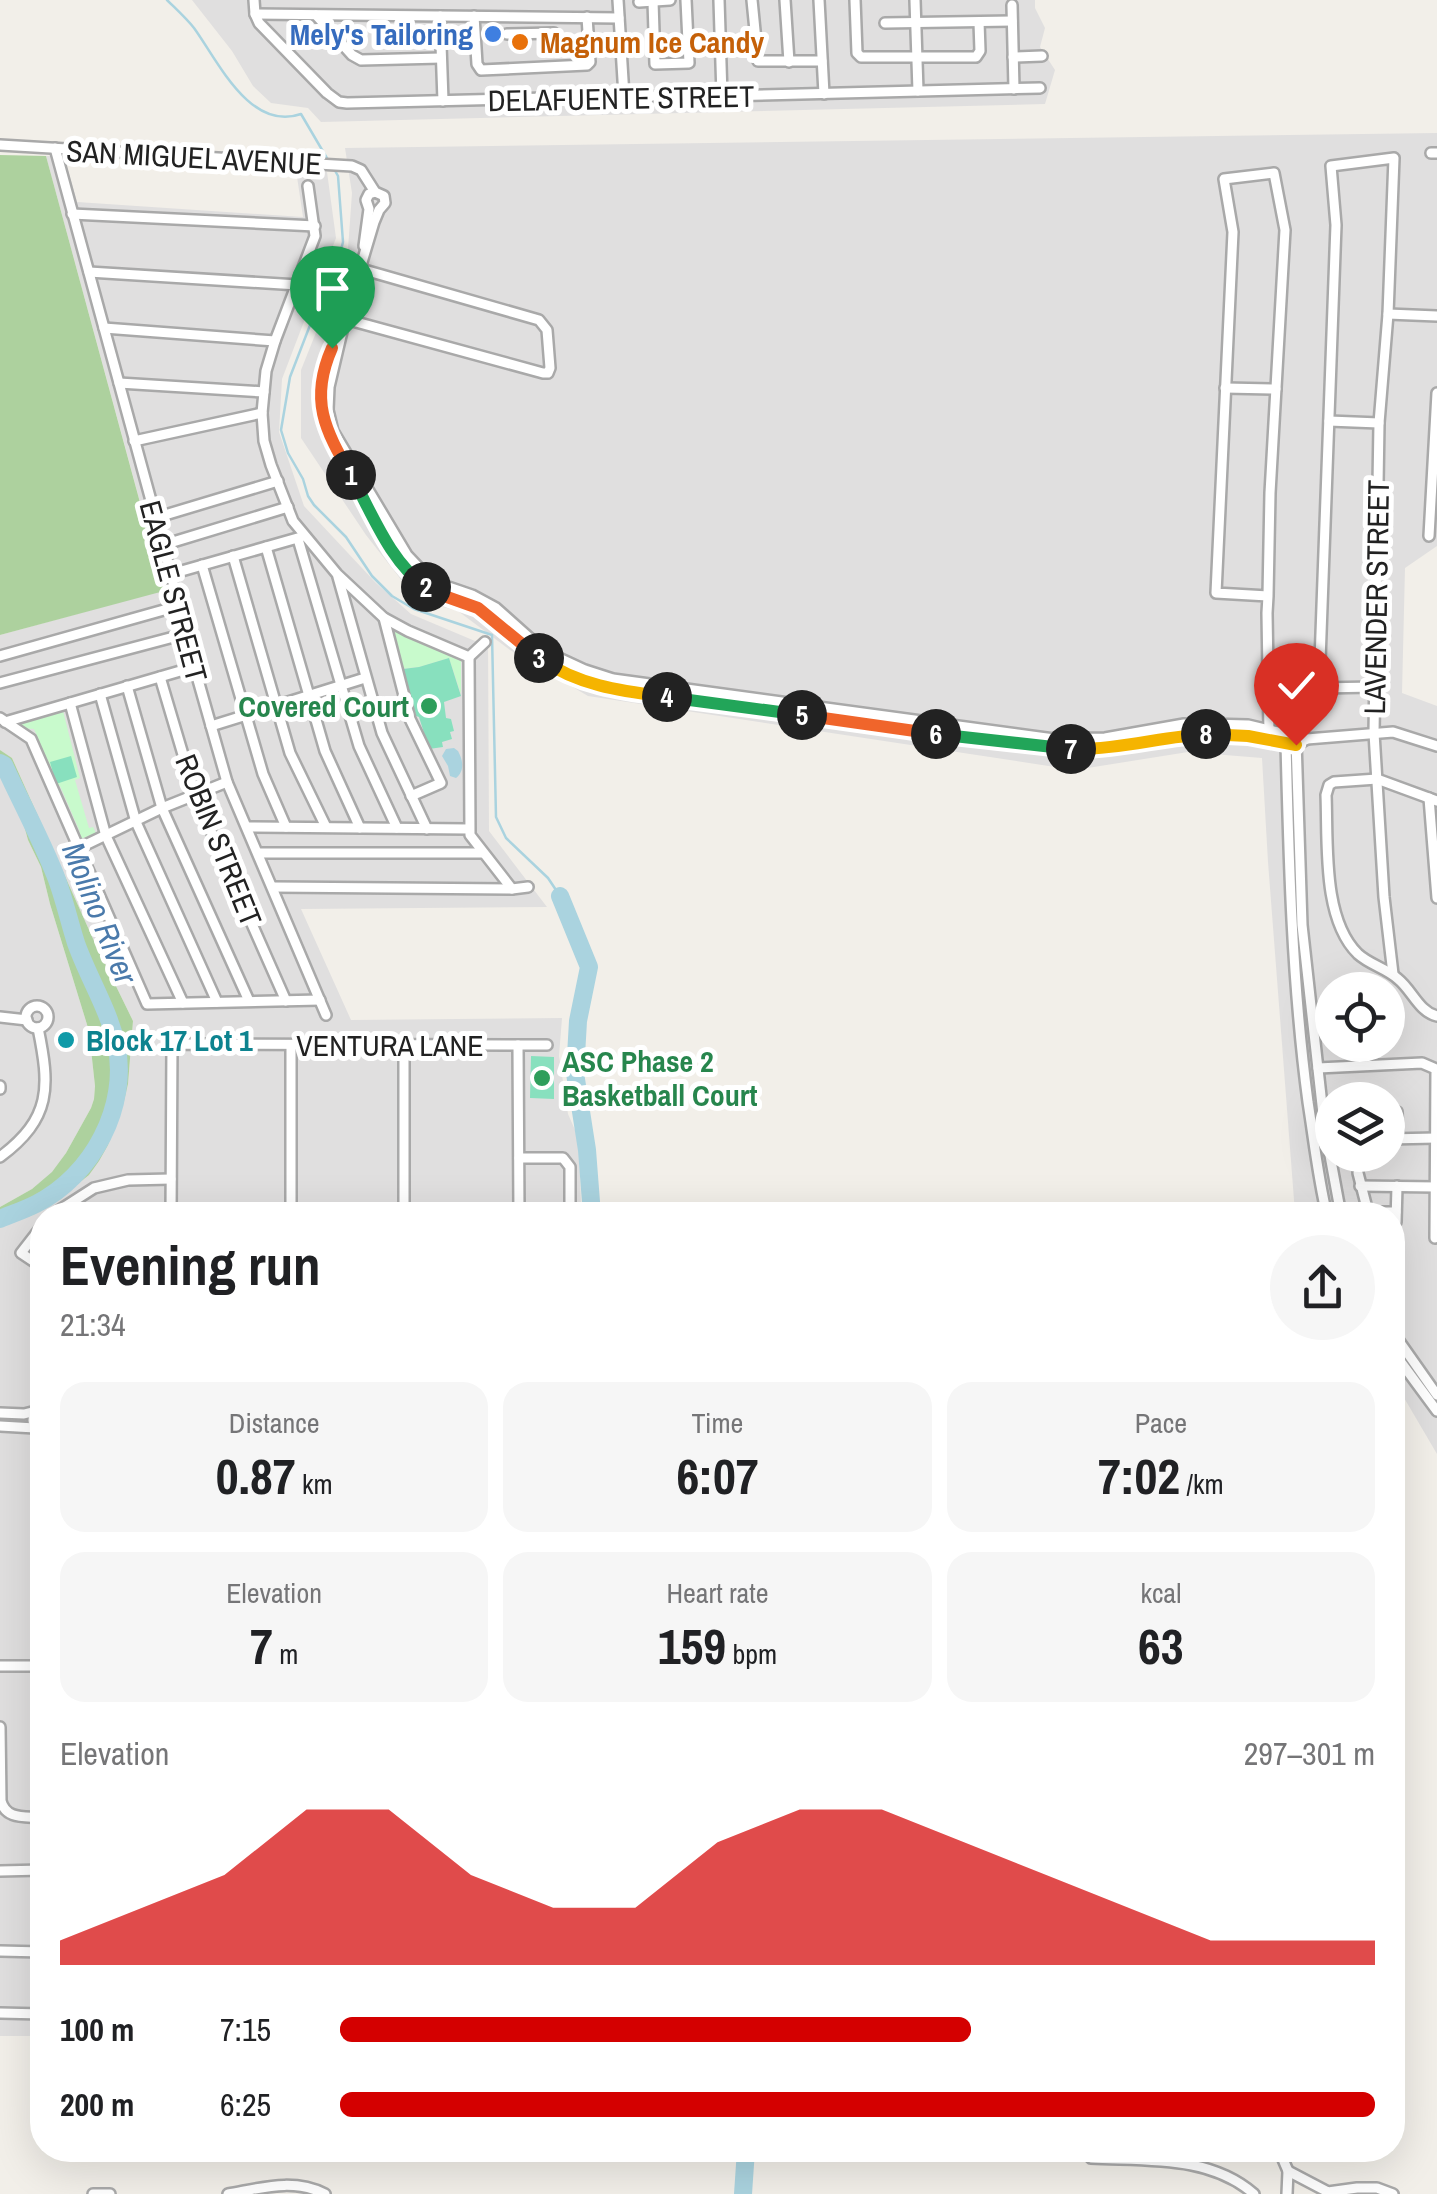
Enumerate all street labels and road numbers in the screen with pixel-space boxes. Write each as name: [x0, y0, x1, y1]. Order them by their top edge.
street label: DELAFUENTE STREET: [487, 76, 755, 120]
street label: SAN MIGUEL AVENUE: [65, 130, 323, 184]
street label: LAVENDER STREET: [1354, 479, 1398, 715]
street label: EAGLE STREET: [131, 496, 217, 686]
street label: ROBIN STREET: [166, 748, 272, 932]
street label: VENTURA LANE: [296, 1025, 484, 1065]

